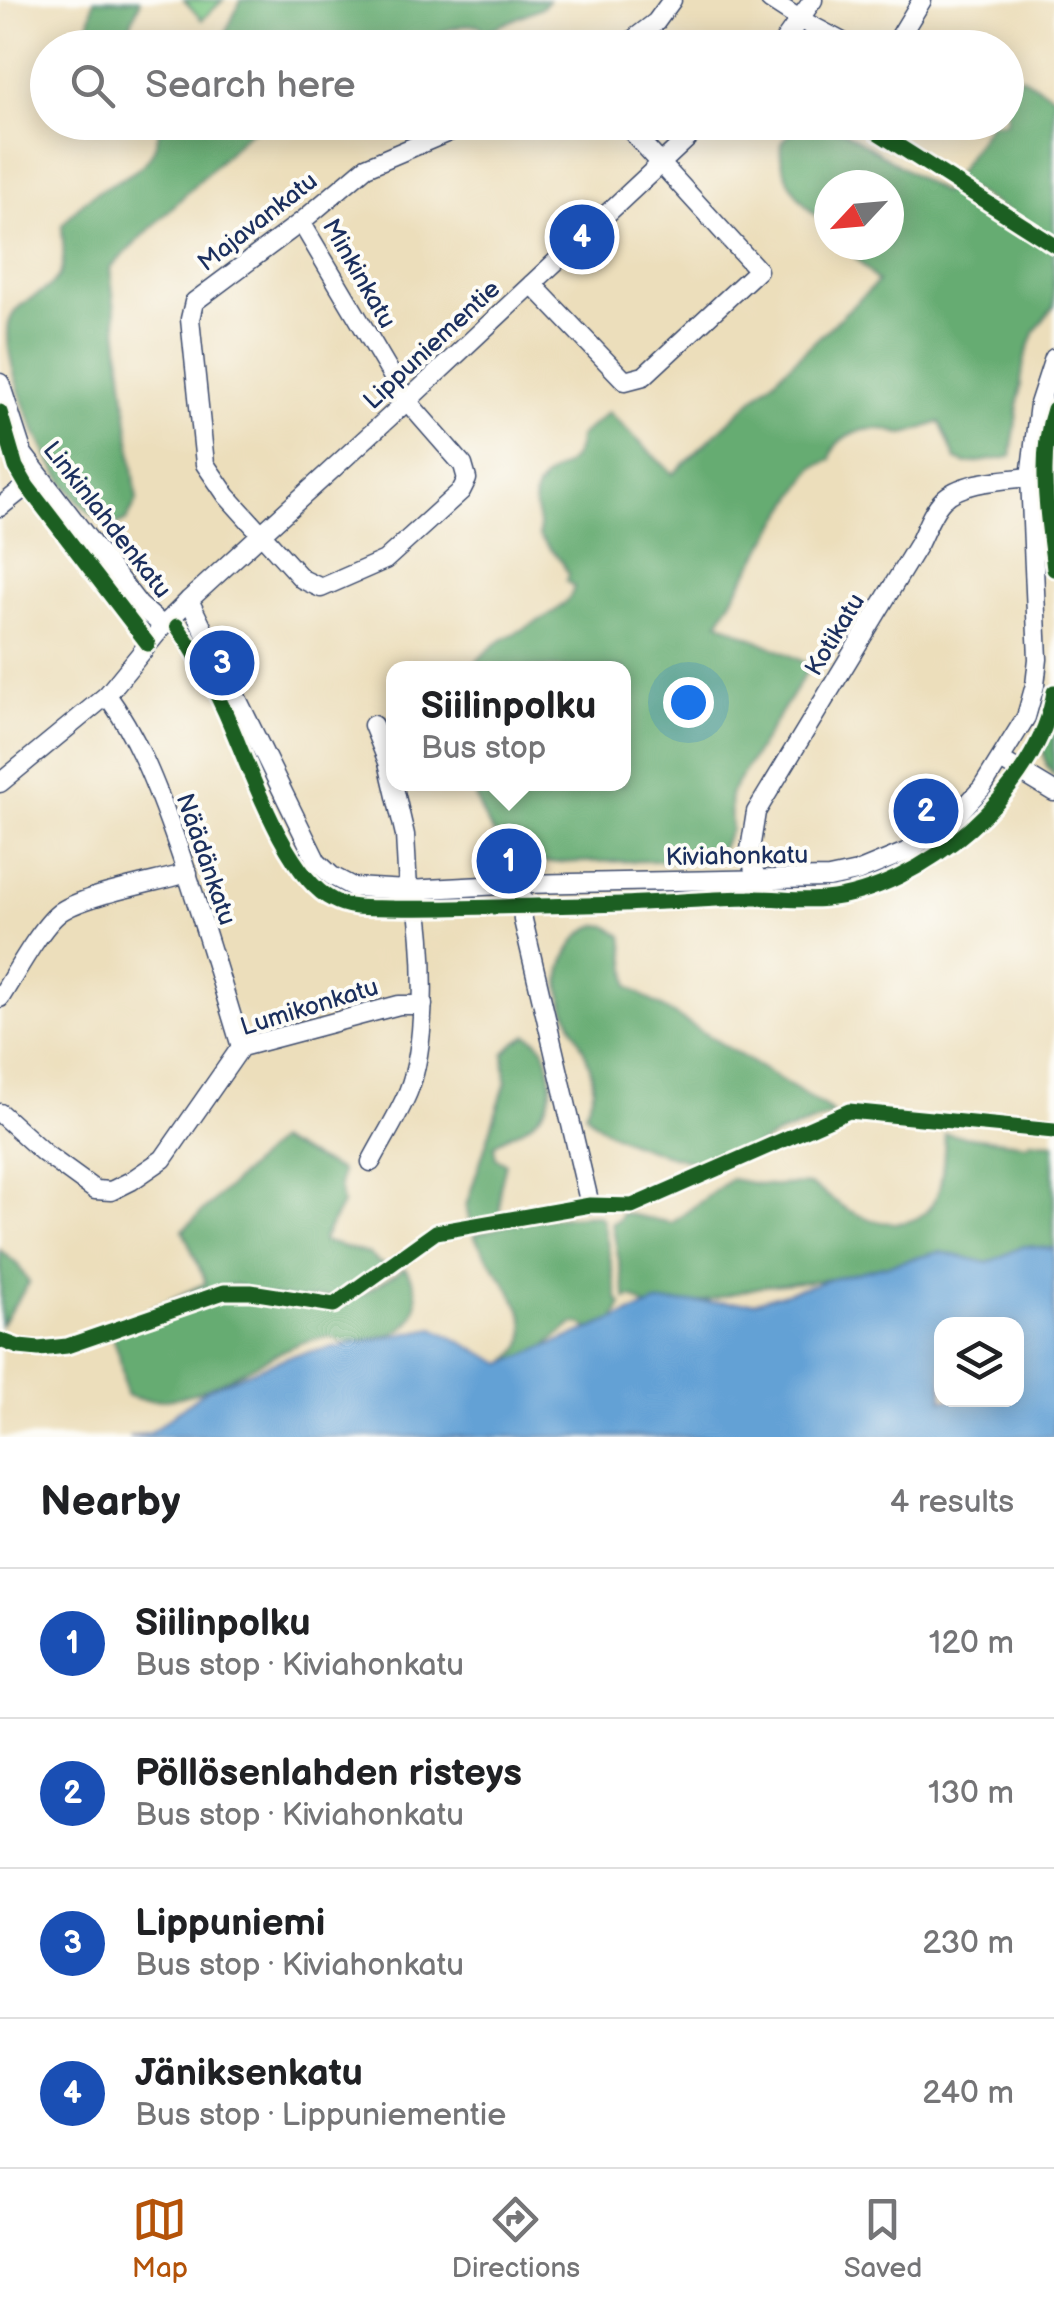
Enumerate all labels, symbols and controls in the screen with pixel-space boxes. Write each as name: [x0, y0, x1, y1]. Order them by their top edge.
search box: [30, 30, 1024, 140]
icon: search: [65, 58, 120, 113]
text: Search here: [145, 63, 356, 108]
street label: Majavankatu: [192, 166, 324, 278]
north arrow: [814, 170, 904, 260]
pin: 4: [550, 200, 614, 274]
street label: Minkinkatu: [315, 214, 402, 334]
street label: Lippuniementie: [357, 274, 507, 416]
street label: Linkinlahdenkatu: [36, 435, 178, 605]
street label: Kotikatu: [799, 588, 872, 682]
pin: 3: [190, 626, 254, 700]
popup: [386, 661, 631, 791]
your location: [663, 677, 714, 728]
text: Siilinpolku: [421, 684, 596, 729]
text: Bus stop: [421, 729, 546, 768]
pin: 2: [894, 774, 958, 848]
street label: Näädänkatu: [169, 790, 243, 929]
pin: 1: [476, 824, 542, 898]
street label: Kiviahonkatu: [665, 840, 809, 873]
street label: Lumikonkatu: [237, 972, 382, 1043]
map controls: [934, 1317, 1024, 1407]
button: layers: [934, 1317, 1024, 1407]
text: Nearby: [40, 1477, 180, 1528]
text: 4 results: [890, 1483, 1014, 1522]
text: Siilinpolku: [135, 1601, 310, 1646]
text: 1: [66, 1624, 79, 1663]
text: 120 m: [929, 1624, 1014, 1663]
text: Bus stop · Kiviahonkatu: [135, 1646, 464, 1685]
text: Pöllösenlahden risteys: [135, 1751, 522, 1796]
text: 2: [63, 1774, 82, 1813]
text: 130 m: [928, 1774, 1014, 1813]
text: Bus stop · Kiviahonkatu: [135, 1796, 464, 1835]
text: Lippuniemi: [135, 1901, 325, 1946]
text: 3: [63, 1924, 82, 1963]
text: 230 m: [922, 1924, 1014, 1963]
text: Bus stop · Kiviahonkatu: [135, 1946, 464, 1985]
text: Jäniksenkatu: [135, 2051, 363, 2096]
text: 4: [63, 2074, 82, 2113]
text: 240 m: [922, 2074, 1014, 2113]
text: Bus stop · Lippuniementie: [135, 2096, 506, 2135]
tab: Map: [132, 2192, 188, 2285]
tab: Directions: [451, 2192, 580, 2285]
tab: Saved: [844, 2192, 922, 2285]

